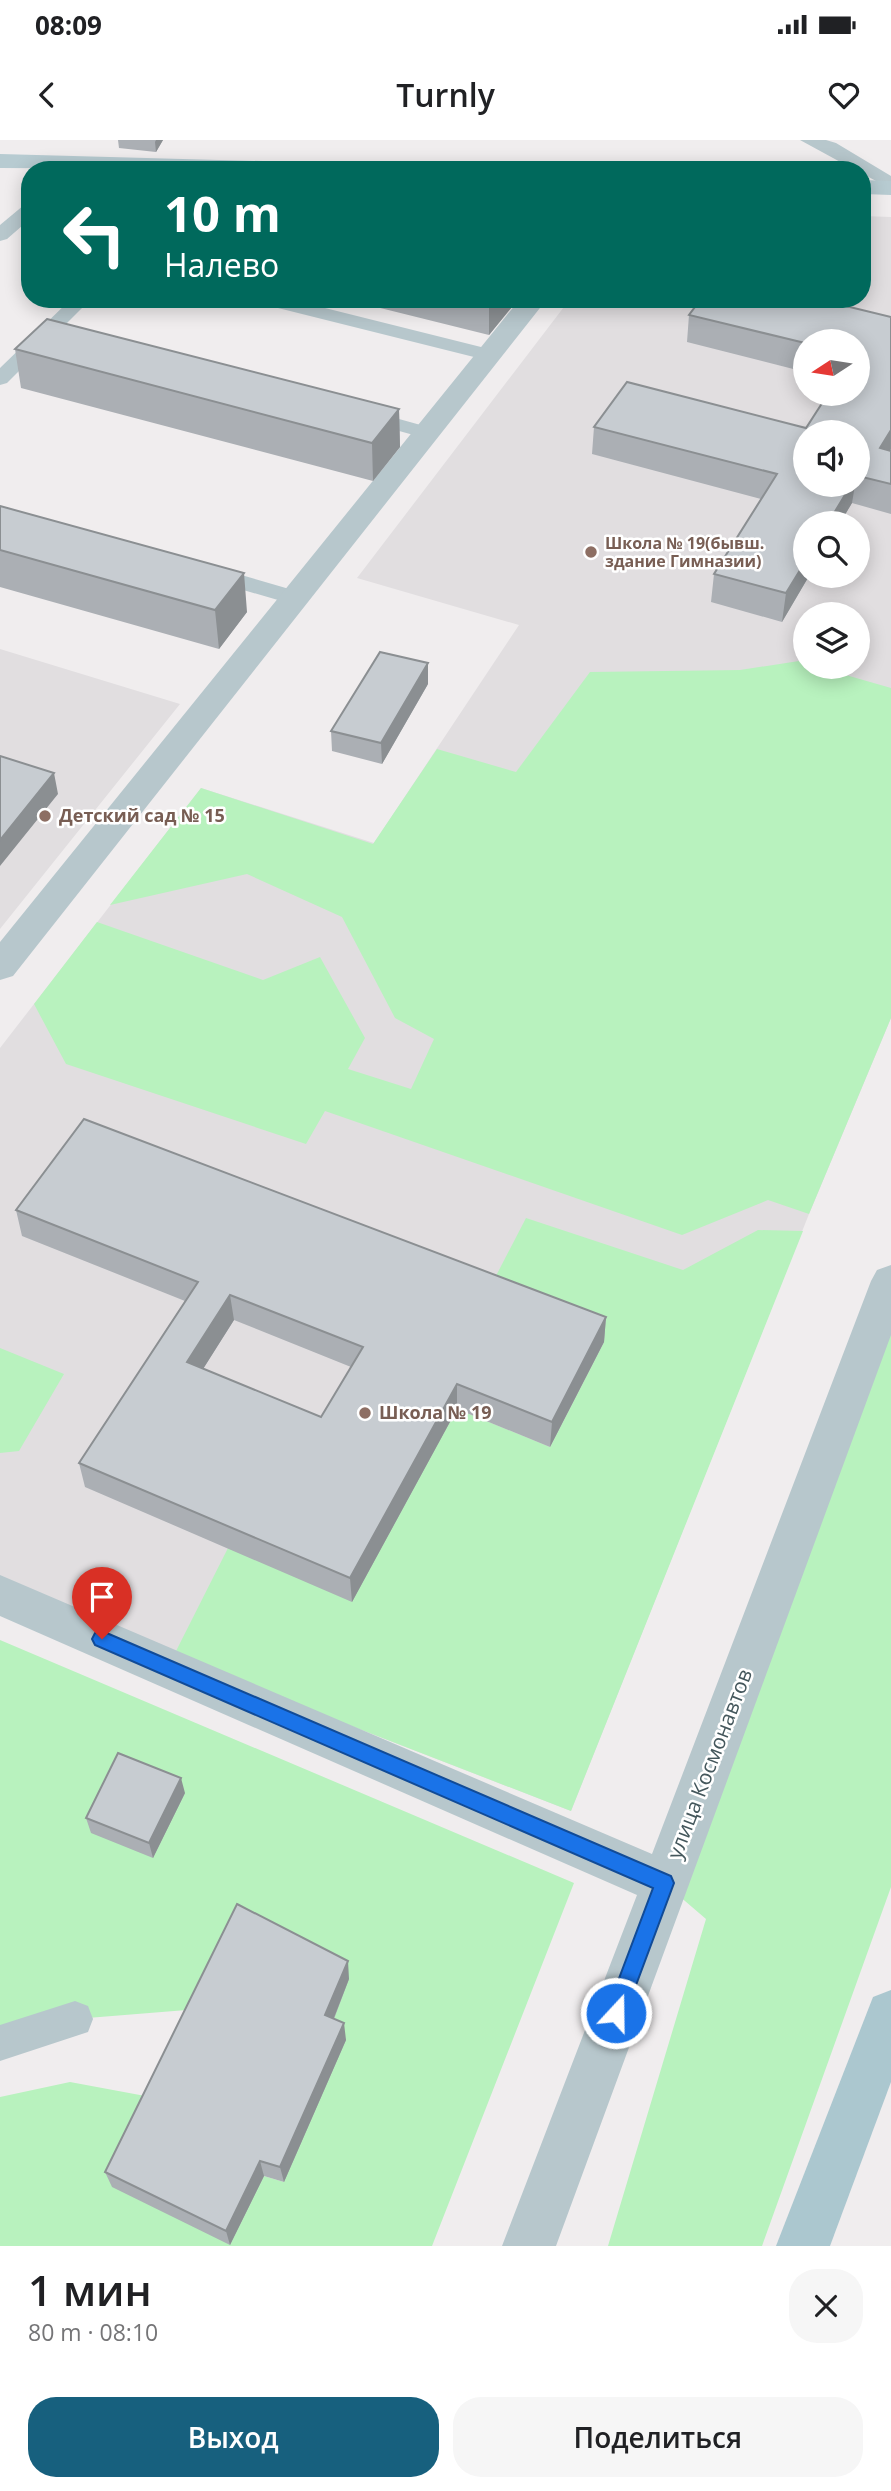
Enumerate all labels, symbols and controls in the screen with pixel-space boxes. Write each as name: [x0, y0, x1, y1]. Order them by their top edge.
text: 08:09: [35, 7, 102, 43]
text: Turnly: [396, 73, 495, 116]
icon: back: [28, 76, 66, 114]
icon: heart: [825, 76, 863, 114]
text: 10 m: [164, 180, 281, 246]
icon: left: [49, 189, 140, 280]
text: Налево: [164, 243, 279, 286]
north arrow: [793, 329, 870, 406]
map controls: [793, 329, 870, 679]
button: sound: [793, 420, 870, 497]
button: search: [793, 511, 870, 588]
place label: Школа № 19(бывш. здание Гимназии): [605, 532, 764, 572]
marker: Школа № 19(бывш. здание Гимназии): [583, 544, 599, 560]
button: layers: [793, 602, 870, 679]
place label: Детский сад № 15: [59, 803, 225, 827]
marker: Детский сад № 15: [37, 808, 53, 824]
place label: Школа № 19: [379, 1400, 492, 1424]
marker: Школа № 19: [357, 1405, 373, 1421]
pin: [72, 1567, 132, 1639]
icon: arrive: [83, 1578, 121, 1616]
street label: улица Космонавтов: [660, 1665, 758, 1863]
position arrow: [579, 1976, 653, 2050]
text: 1 мин: [28, 2261, 152, 2318]
button: close: [789, 2269, 863, 2343]
text: 80 m · 08:10: [28, 2316, 158, 2348]
button: Выход: [28, 2397, 439, 2477]
button: Поделиться: [453, 2397, 863, 2477]

